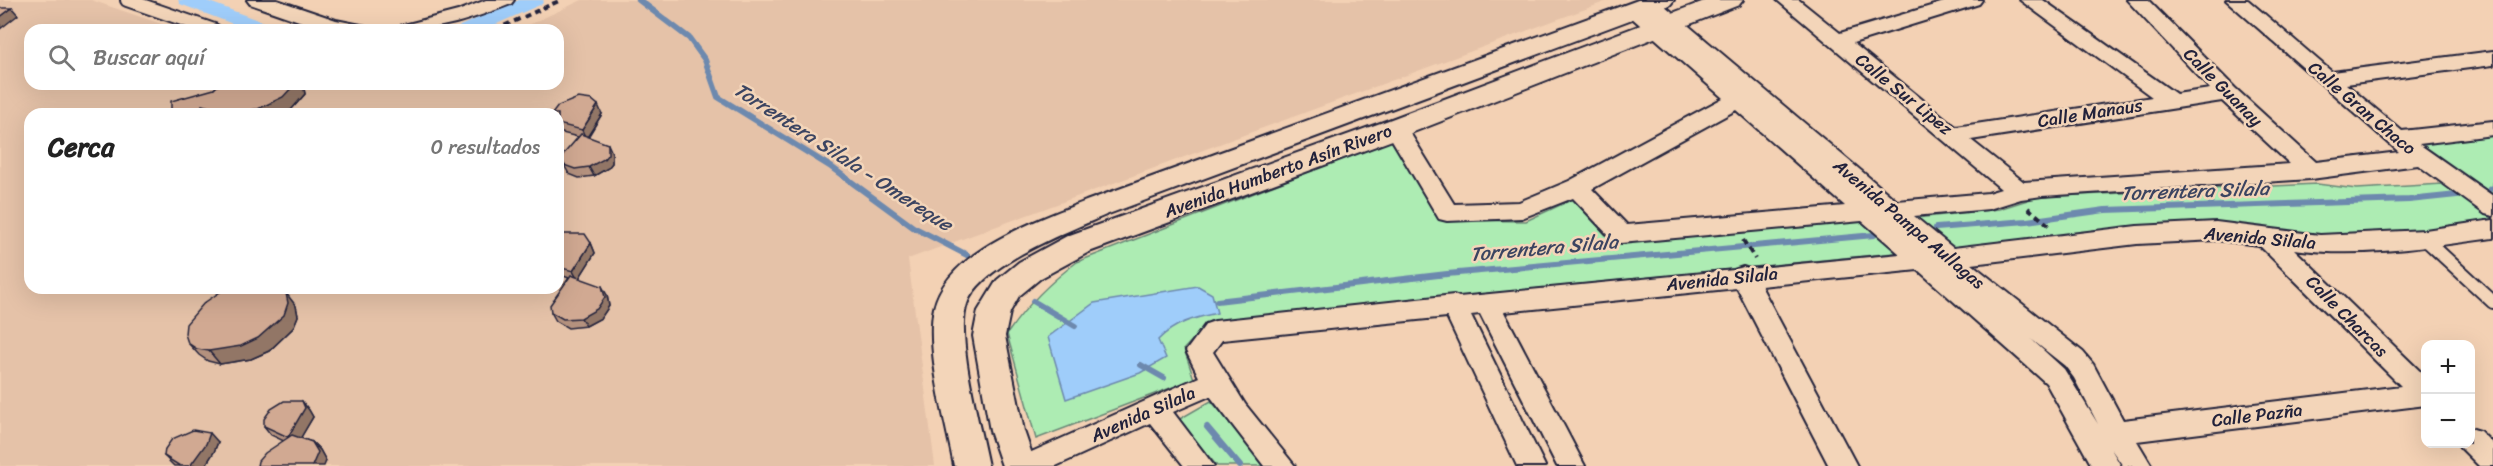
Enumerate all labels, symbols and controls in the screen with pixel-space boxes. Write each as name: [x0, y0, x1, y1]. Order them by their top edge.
search box: [24, 24, 564, 90]
text: Buscar aquí: [93, 38, 205, 77]
street label: Calle Guanay: [2175, 39, 2271, 135]
icon: search: [45, 41, 78, 74]
street label: Calle Sur Lipez: [1848, 44, 1960, 144]
street label: Calle Gran Chaco: [2300, 53, 2424, 163]
water label: Torrentera Silala - Omereque: [726, 73, 961, 242]
street label: Calle Manaus: [2035, 89, 2145, 137]
street label: Avenida Humberto Asín Rivero: [1159, 115, 1397, 228]
text: Cerca: [48, 124, 114, 170]
text: 0 resultados: [430, 130, 540, 165]
street label: Avenida Pampa Aullagas: [1825, 150, 1993, 298]
water label: Torrentera Silala: [2120, 171, 2272, 211]
street label: Avenida Silala: [2202, 217, 2317, 259]
water label: Torrentera Silala: [1469, 224, 1621, 272]
street label: Avenida Silala: [1664, 257, 1779, 301]
street label: Calle Charcas: [2298, 267, 2397, 366]
map controls: [2421, 340, 2475, 448]
button: +: [2421, 340, 2475, 394]
street label: Avenida Silala: [1084, 377, 1201, 452]
street label: Calle Pazña: [2210, 394, 2304, 436]
button: −: [2421, 394, 2475, 448]

